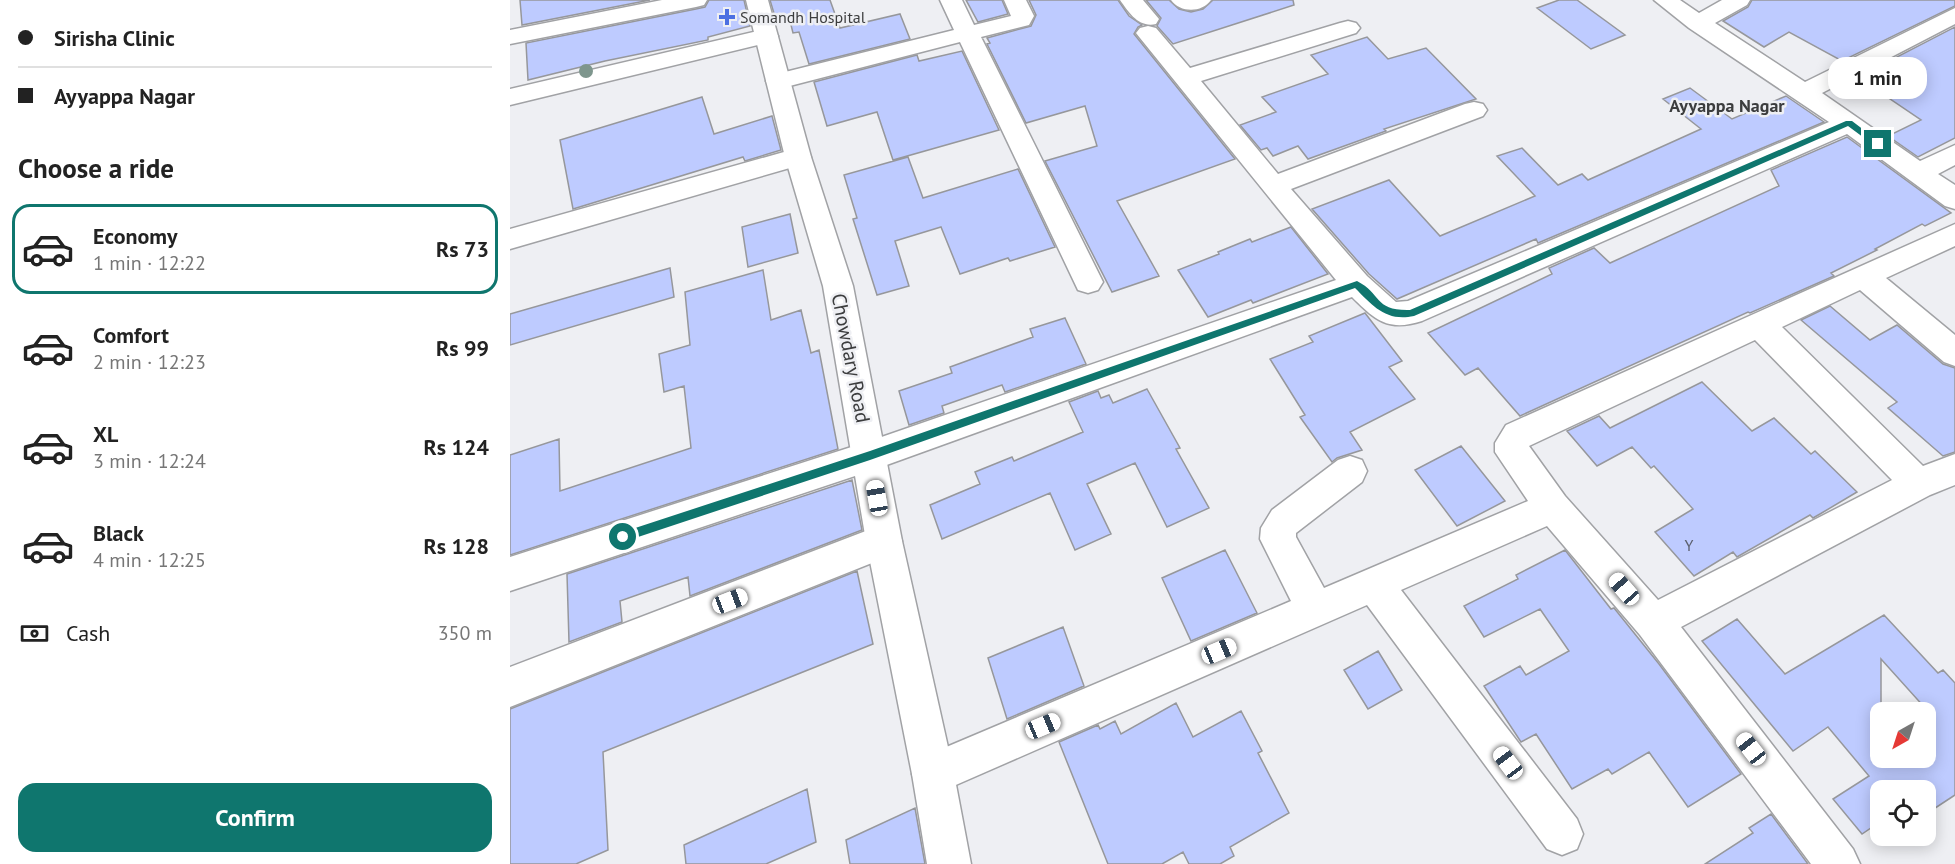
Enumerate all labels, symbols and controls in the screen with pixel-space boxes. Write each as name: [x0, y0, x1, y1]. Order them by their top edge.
place label: Somandh Hospital: [740, 7, 866, 27]
marker: Somandh Hospital: [718, 8, 736, 26]
text: Sirisha Clinic: [54, 24, 175, 52]
callout: 1 min: [1828, 57, 1928, 99]
text: 1 min: [1853, 65, 1902, 91]
text: Ayyappa Nagar: [54, 82, 195, 110]
district label: Ayyappa Nagar: [1669, 94, 1785, 117]
route end: [1864, 130, 1891, 157]
text: Choose a ride: [18, 151, 174, 185]
icon: car: [21, 222, 75, 276]
text: Economy: [93, 222, 177, 250]
text: Rs 73: [436, 235, 489, 263]
text: 1 min · 12:22: [93, 250, 206, 276]
street label: Chowdary Road: [826, 291, 876, 425]
icon: car: [21, 321, 75, 375]
text: Comfort: [93, 321, 169, 349]
text: Rs 99: [436, 334, 489, 362]
text: 2 min · 12:23: [93, 349, 206, 375]
icon: car: [21, 420, 75, 474]
text: XL: [93, 420, 118, 448]
text: Rs 124: [423, 433, 489, 461]
text: 3 min · 12:24: [93, 448, 206, 474]
car: [865, 479, 889, 517]
icon: car: [21, 519, 75, 573]
text: Black: [93, 519, 144, 547]
route start: [609, 523, 636, 550]
text: Rs 128: [423, 532, 489, 560]
house number: Y: [1685, 535, 1694, 555]
text: 4 min · 12:25: [93, 547, 206, 573]
car: [1605, 570, 1643, 608]
car: [710, 586, 750, 616]
icon: cash: [18, 617, 51, 650]
text: Cash: [66, 619, 110, 647]
text: 350 m: [438, 620, 492, 646]
car: [1199, 636, 1239, 666]
north arrow: [1870, 702, 1936, 768]
map controls: [1870, 702, 1936, 846]
car: [1023, 711, 1063, 741]
car: [1733, 729, 1769, 769]
car: [1490, 743, 1526, 783]
button: locate: [1870, 780, 1936, 846]
button: Confirm: [18, 783, 492, 852]

